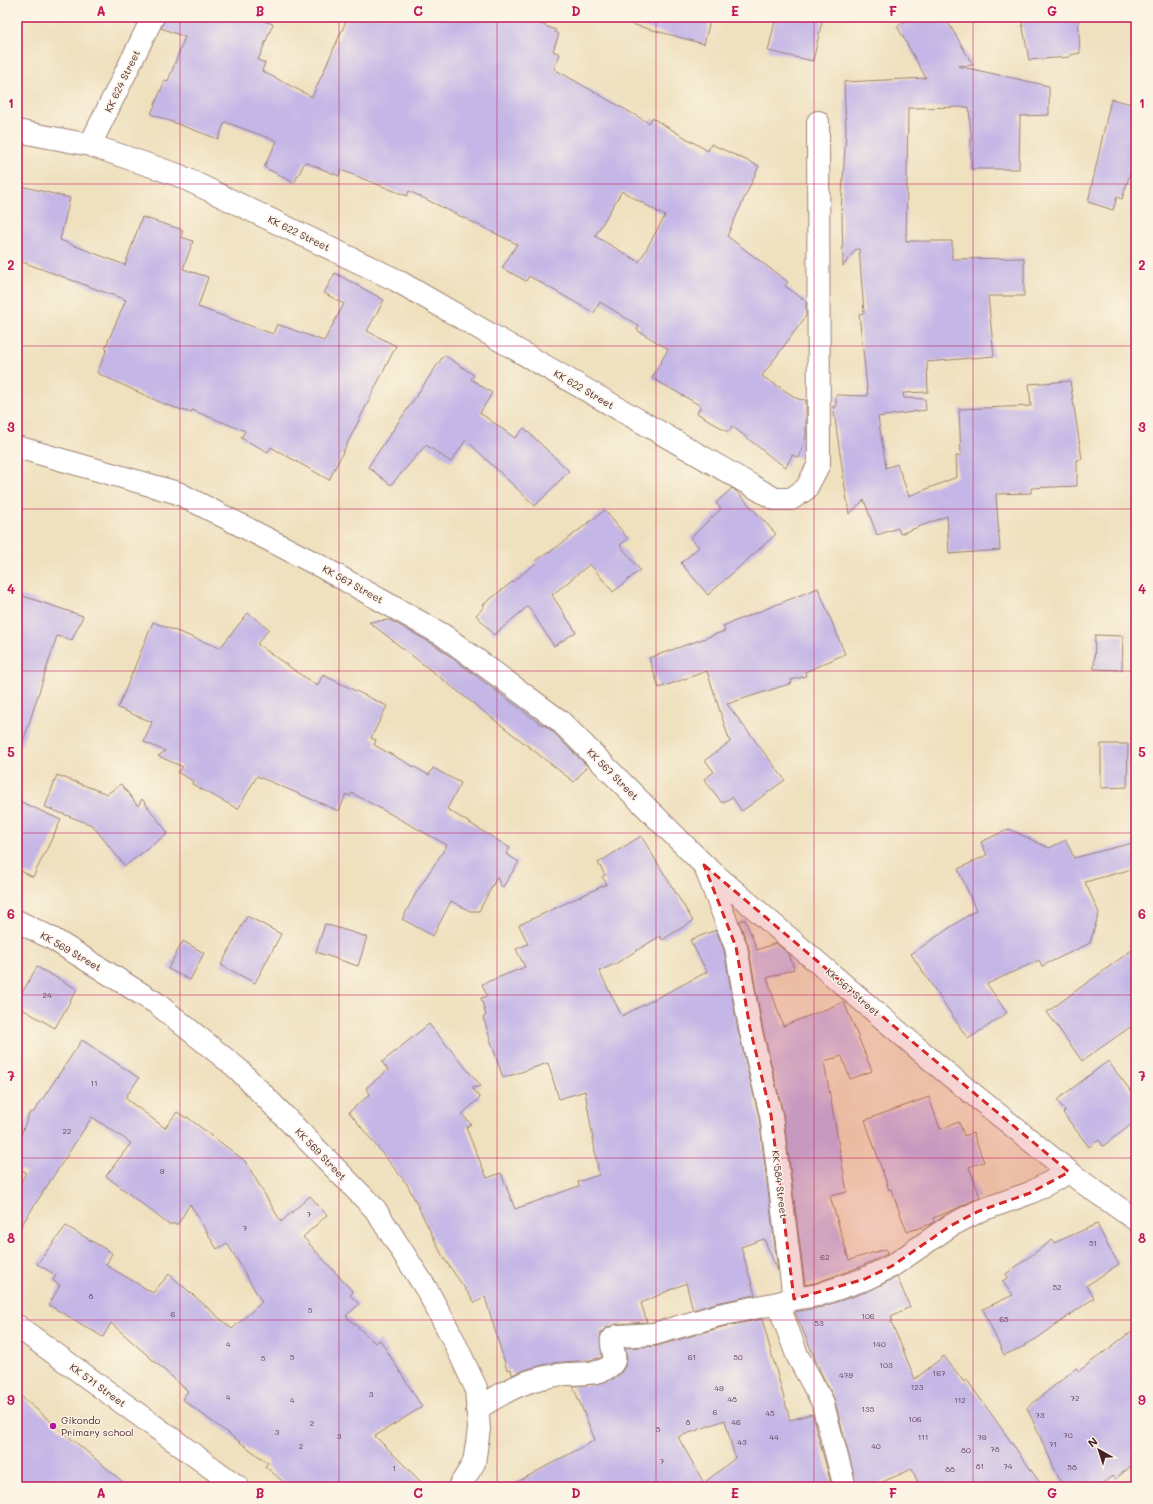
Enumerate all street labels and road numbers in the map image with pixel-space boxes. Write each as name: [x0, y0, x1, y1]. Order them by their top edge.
street label: KK 624 Street: [101, 47, 143, 115]
street label: KK 622 Street: [266, 212, 332, 254]
street label: KK 622 Street: [551, 366, 617, 412]
street label: KK 567 Street: [320, 561, 386, 607]
street label: KK 567 Street: [584, 745, 642, 803]
street label: KK 569 Street: [38, 928, 104, 974]
street label: KK 567 Street: [823, 964, 883, 1020]
street label: KK 569 Street: [292, 1125, 350, 1183]
street label: KK 584 Street: [769, 1149, 791, 1219]
street label: KK 571 Street: [67, 1360, 129, 1410]

